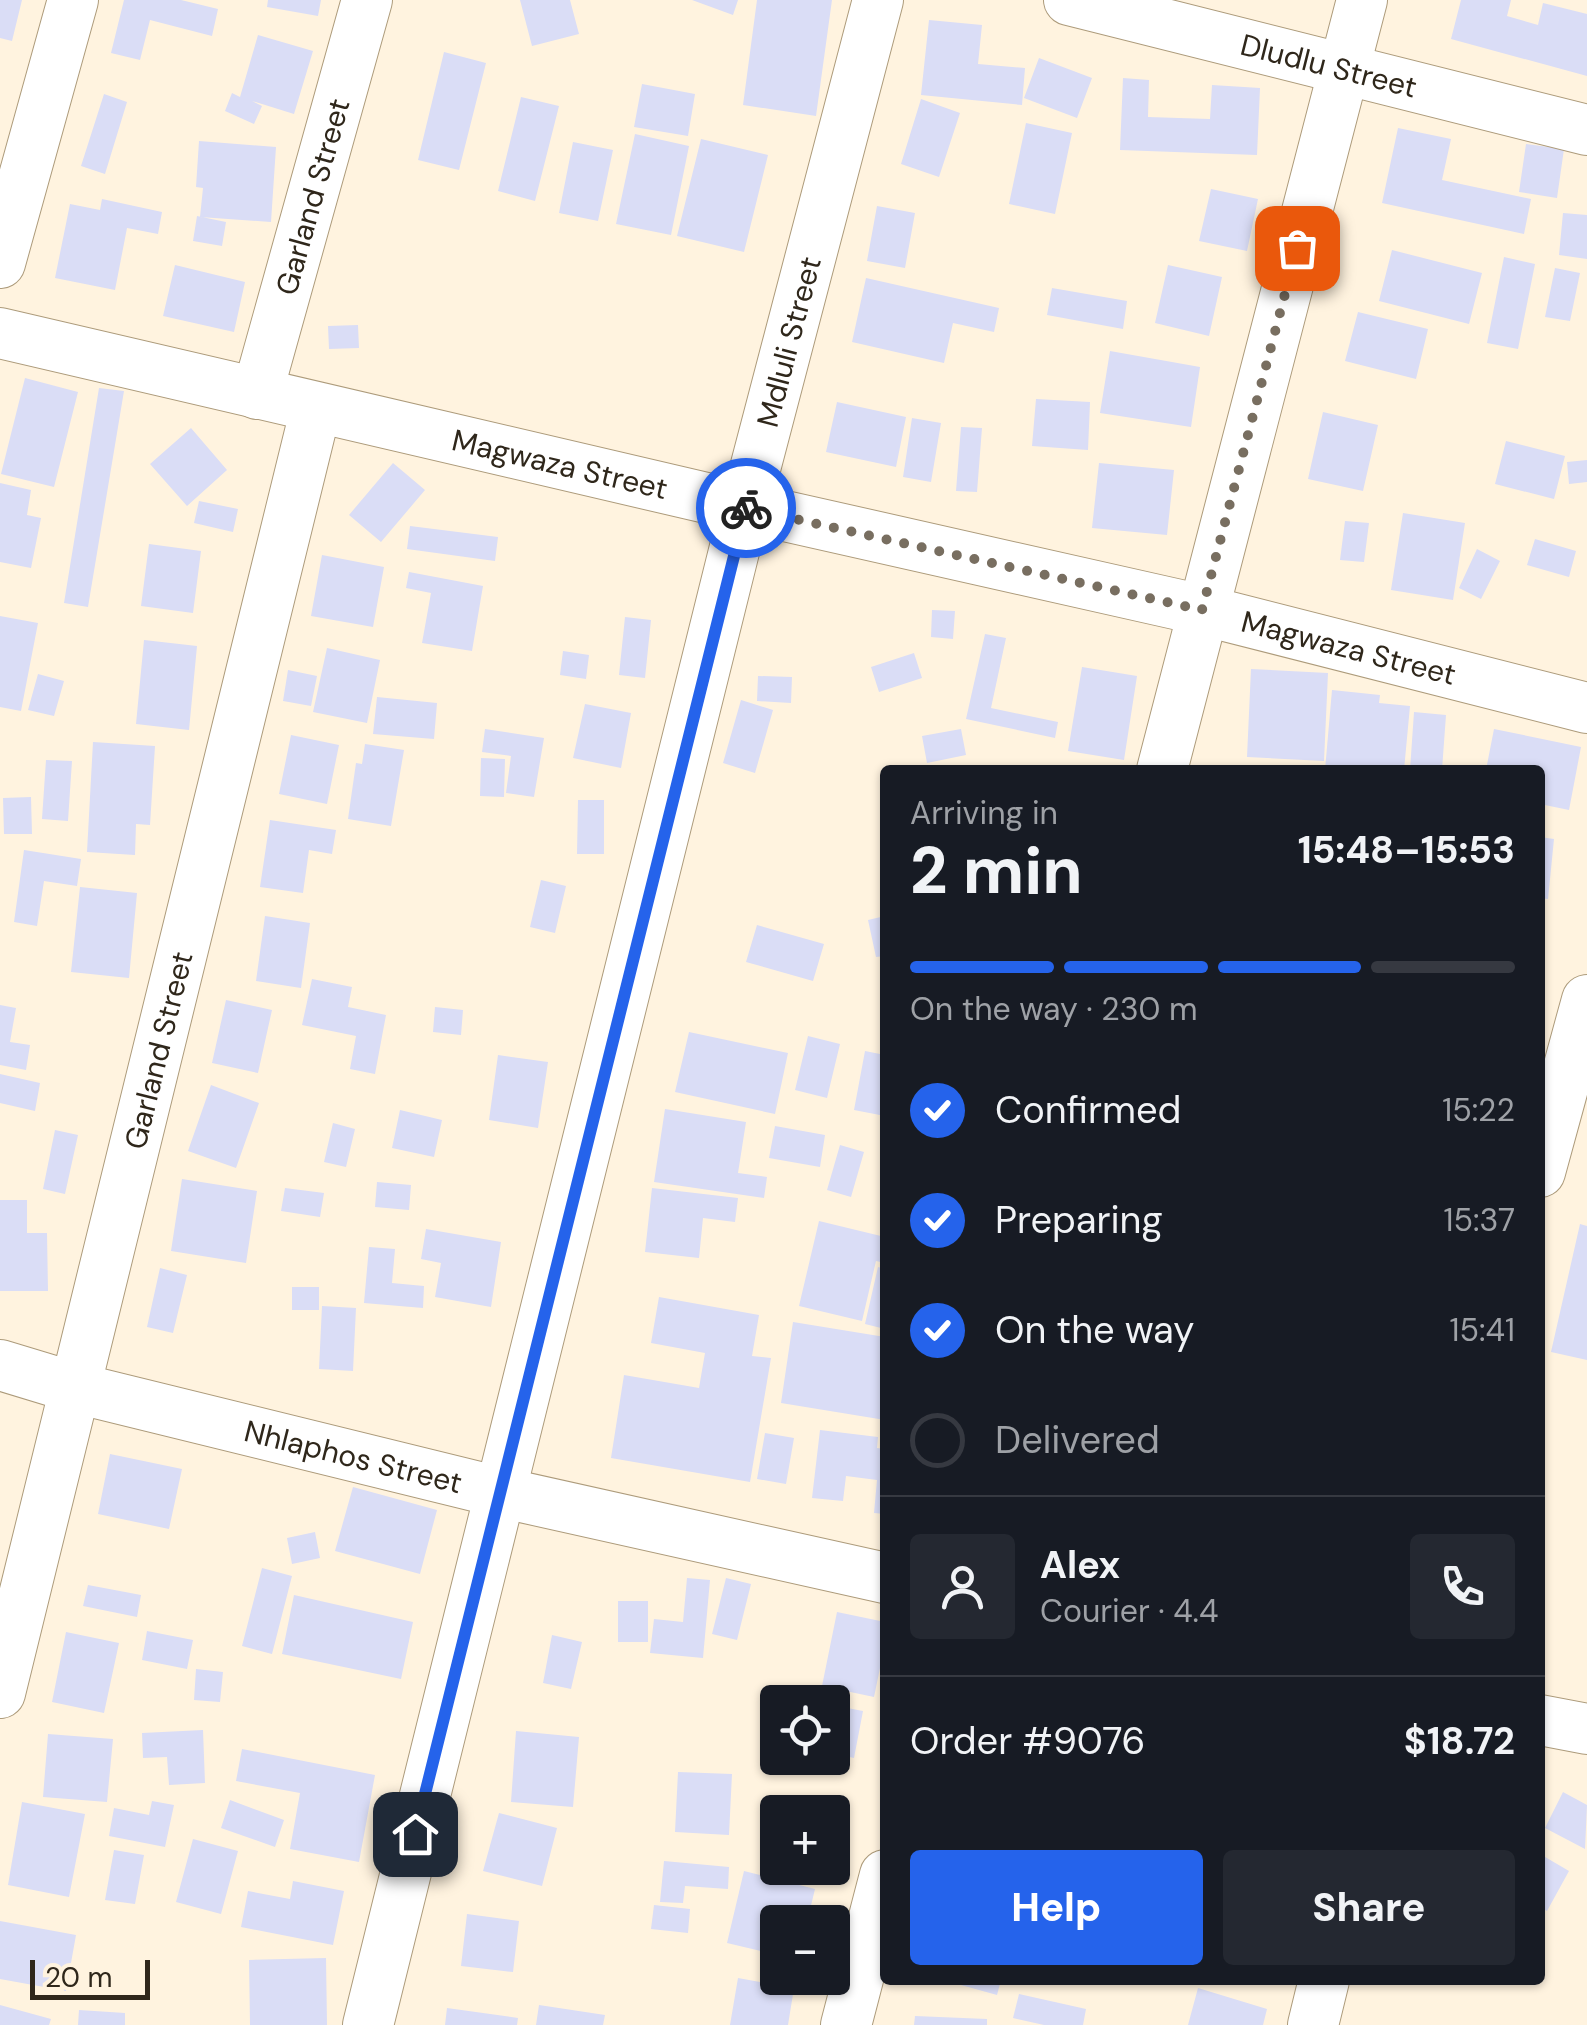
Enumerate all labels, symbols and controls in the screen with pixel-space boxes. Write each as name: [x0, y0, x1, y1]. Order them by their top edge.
street label: Dludlu Street: [1237, 24, 1421, 106]
street label: Garland Street: [266, 94, 358, 299]
pin: [1255, 206, 1340, 291]
icon: bag: [1270, 221, 1325, 276]
street label: Mdluli Street: [747, 252, 829, 431]
street label: Magwaza Street: [448, 420, 672, 508]
courier: [696, 458, 796, 558]
icon: bike: [719, 481, 774, 536]
street label: Magwaza Street: [1237, 601, 1460, 693]
text: Arriving in: [910, 792, 1058, 834]
text: 15:48–15:53: [1298, 825, 1515, 875]
text: 2 min: [910, 829, 1083, 913]
street label: Garland Street: [115, 947, 201, 1153]
text: On the way · 230 m: [910, 988, 1197, 1030]
icon: check: [910, 1083, 965, 1138]
text: Confirmed: [995, 1085, 1181, 1135]
text: 15:22: [1442, 1089, 1515, 1131]
icon: check: [910, 1193, 965, 1248]
text: Preparing: [995, 1195, 1163, 1245]
text: 15:37: [1444, 1199, 1515, 1241]
icon: check: [910, 1303, 965, 1358]
text: On the way: [995, 1305, 1194, 1355]
text: 15:41: [1450, 1309, 1515, 1351]
street label: Nhlaphos Street: [240, 1411, 466, 1502]
text: Delivered: [995, 1415, 1160, 1465]
button: person: [910, 1534, 1015, 1639]
button: phone: [1410, 1534, 1515, 1639]
text: Alex: [1040, 1540, 1120, 1590]
text: Courier · 4.4: [1040, 1590, 1218, 1632]
map controls: [760, 1685, 850, 1995]
button: locate: [760, 1685, 850, 1775]
text: Order #9076: [910, 1716, 1145, 1766]
text: $18.72: [1404, 1716, 1515, 1766]
pin: [373, 1792, 458, 1877]
button: +: [760, 1795, 850, 1885]
icon: home: [388, 1807, 443, 1862]
button: Help: [910, 1850, 1203, 1965]
button: Share: [1223, 1850, 1515, 1965]
button: −: [760, 1905, 850, 1995]
scale bar: [30, 1955, 150, 2000]
text: 20 m: [45, 1959, 112, 1996]

